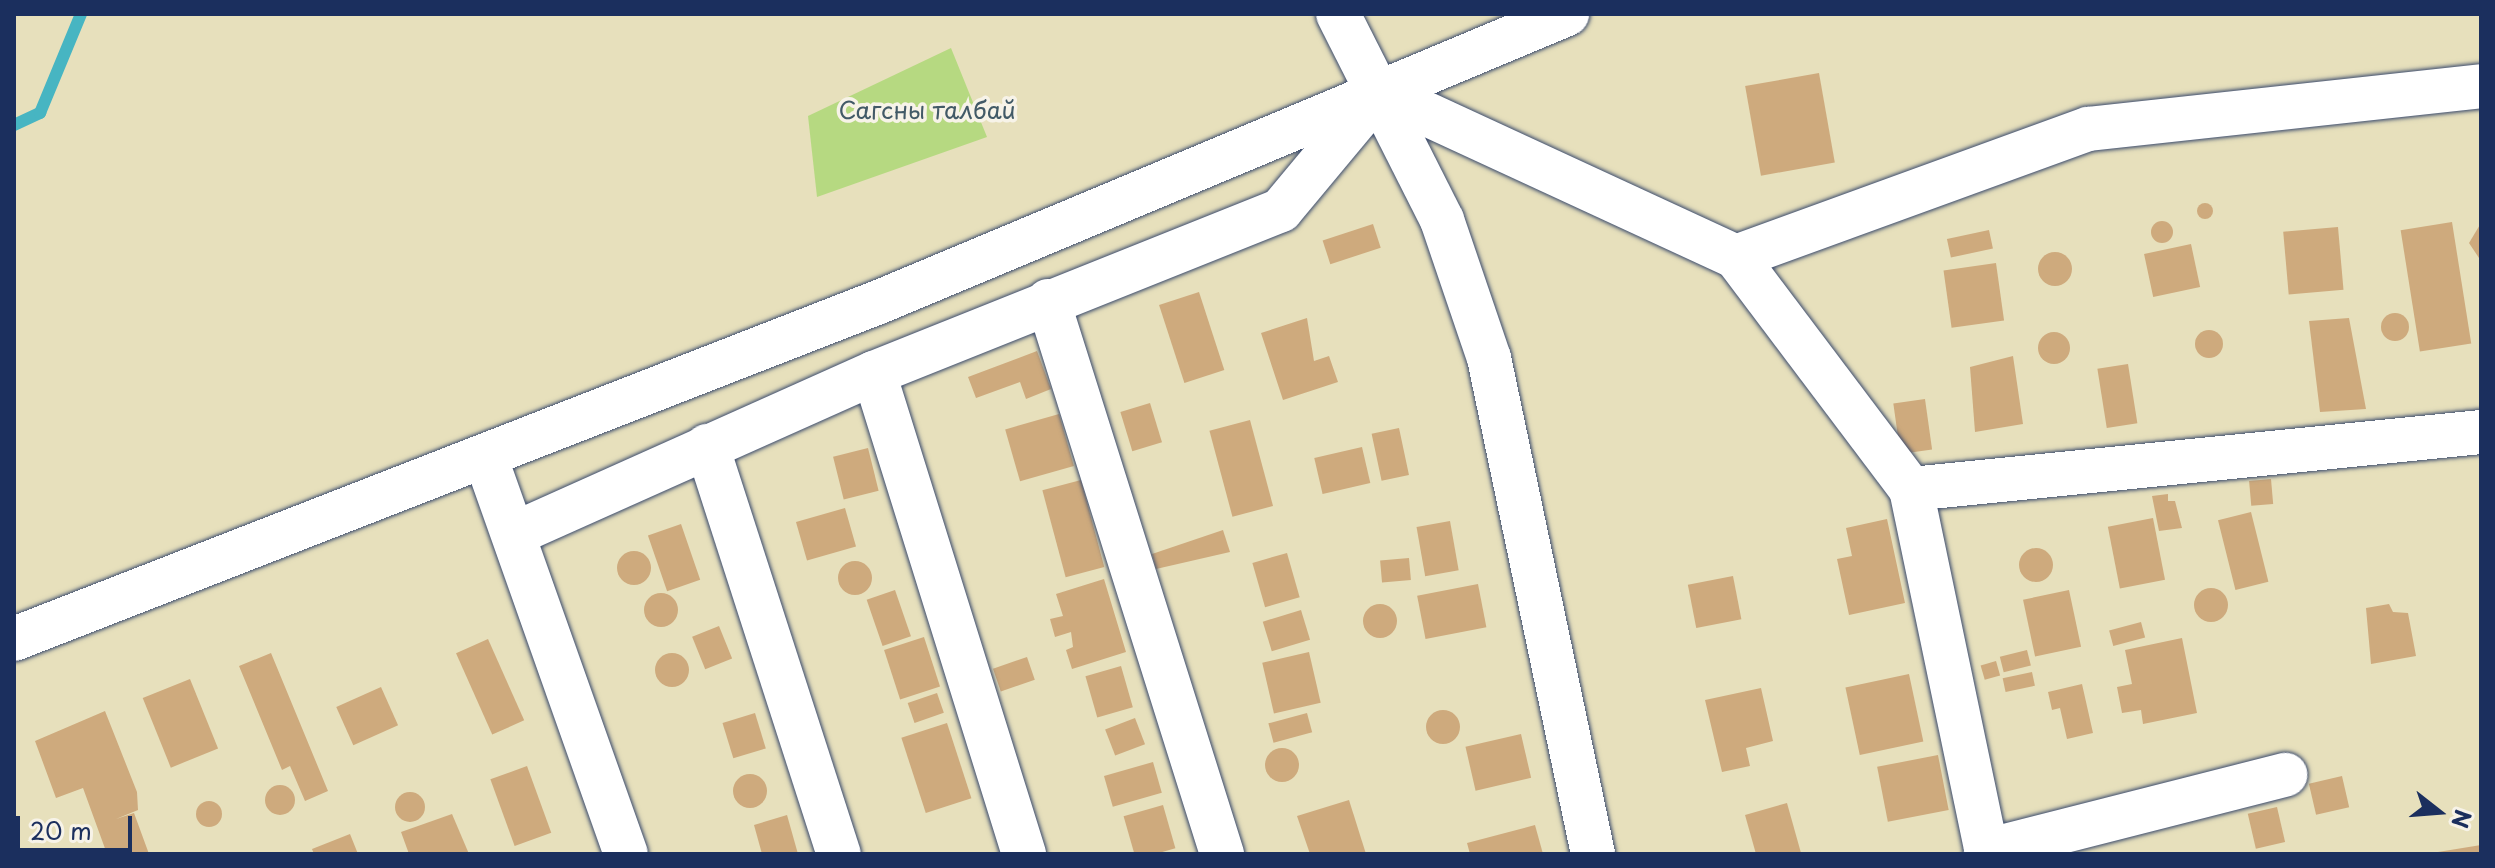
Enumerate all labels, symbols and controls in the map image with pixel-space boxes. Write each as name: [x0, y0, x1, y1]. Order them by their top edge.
park label: Сагсны талбай: [838, 96, 1016, 124]
north arrow: [2399, 772, 2479, 852]
scale bar: [20, 800, 136, 850]
text: N: [2444, 806, 2481, 832]
text: 20 m: [30, 812, 92, 848]

